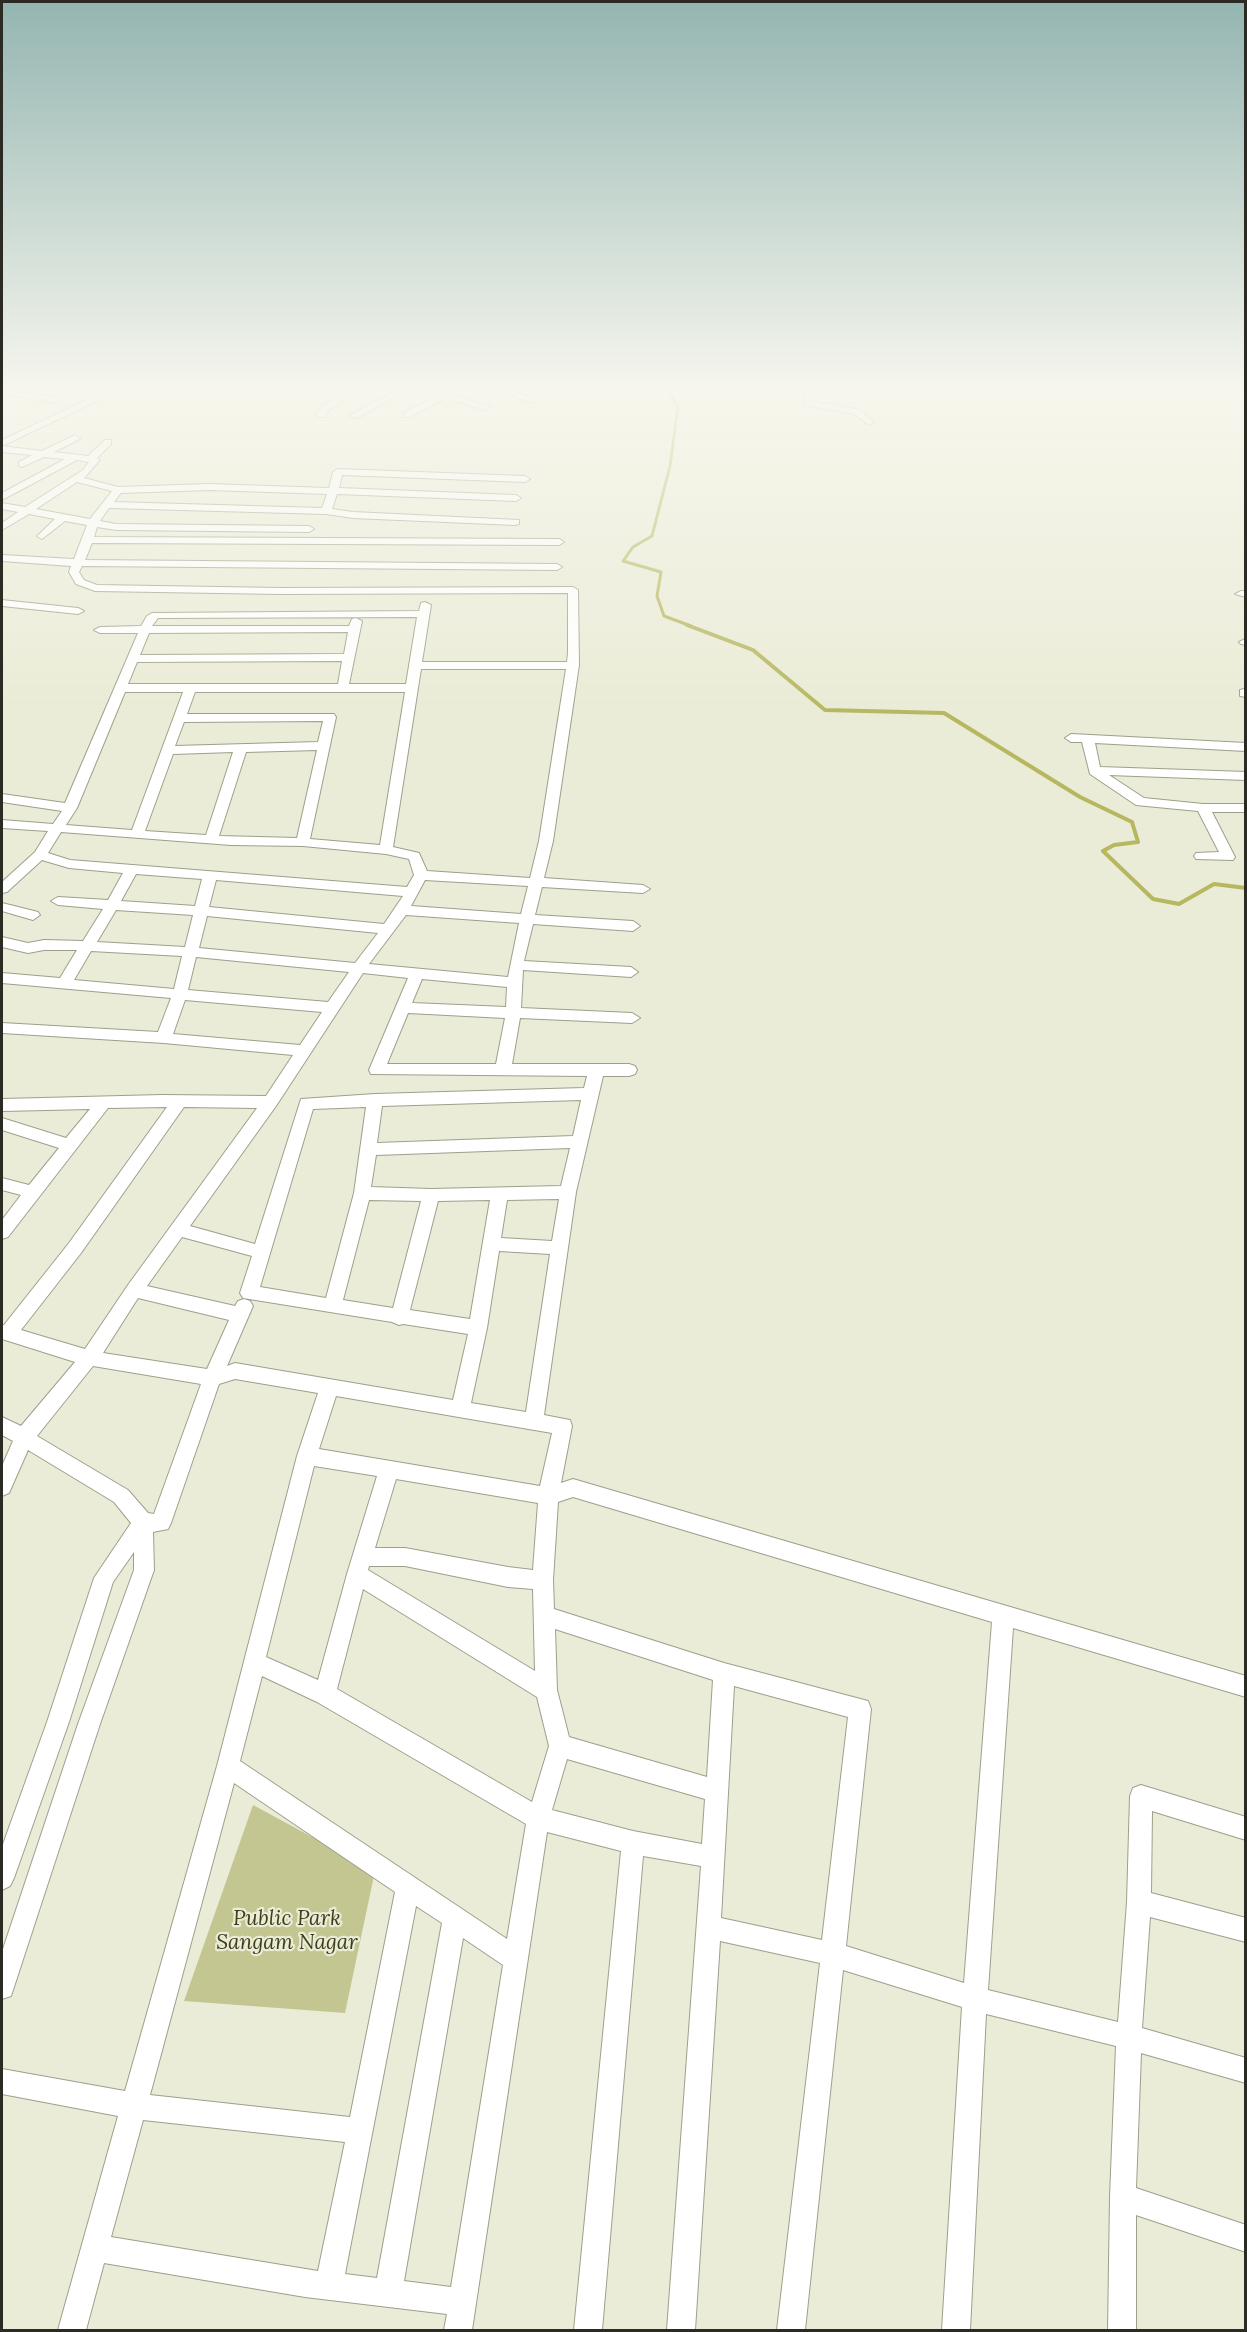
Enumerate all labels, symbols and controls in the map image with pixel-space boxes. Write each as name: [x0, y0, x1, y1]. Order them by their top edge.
park label: Public Park Sangam Nagar: [216, 1906, 358, 1956]

